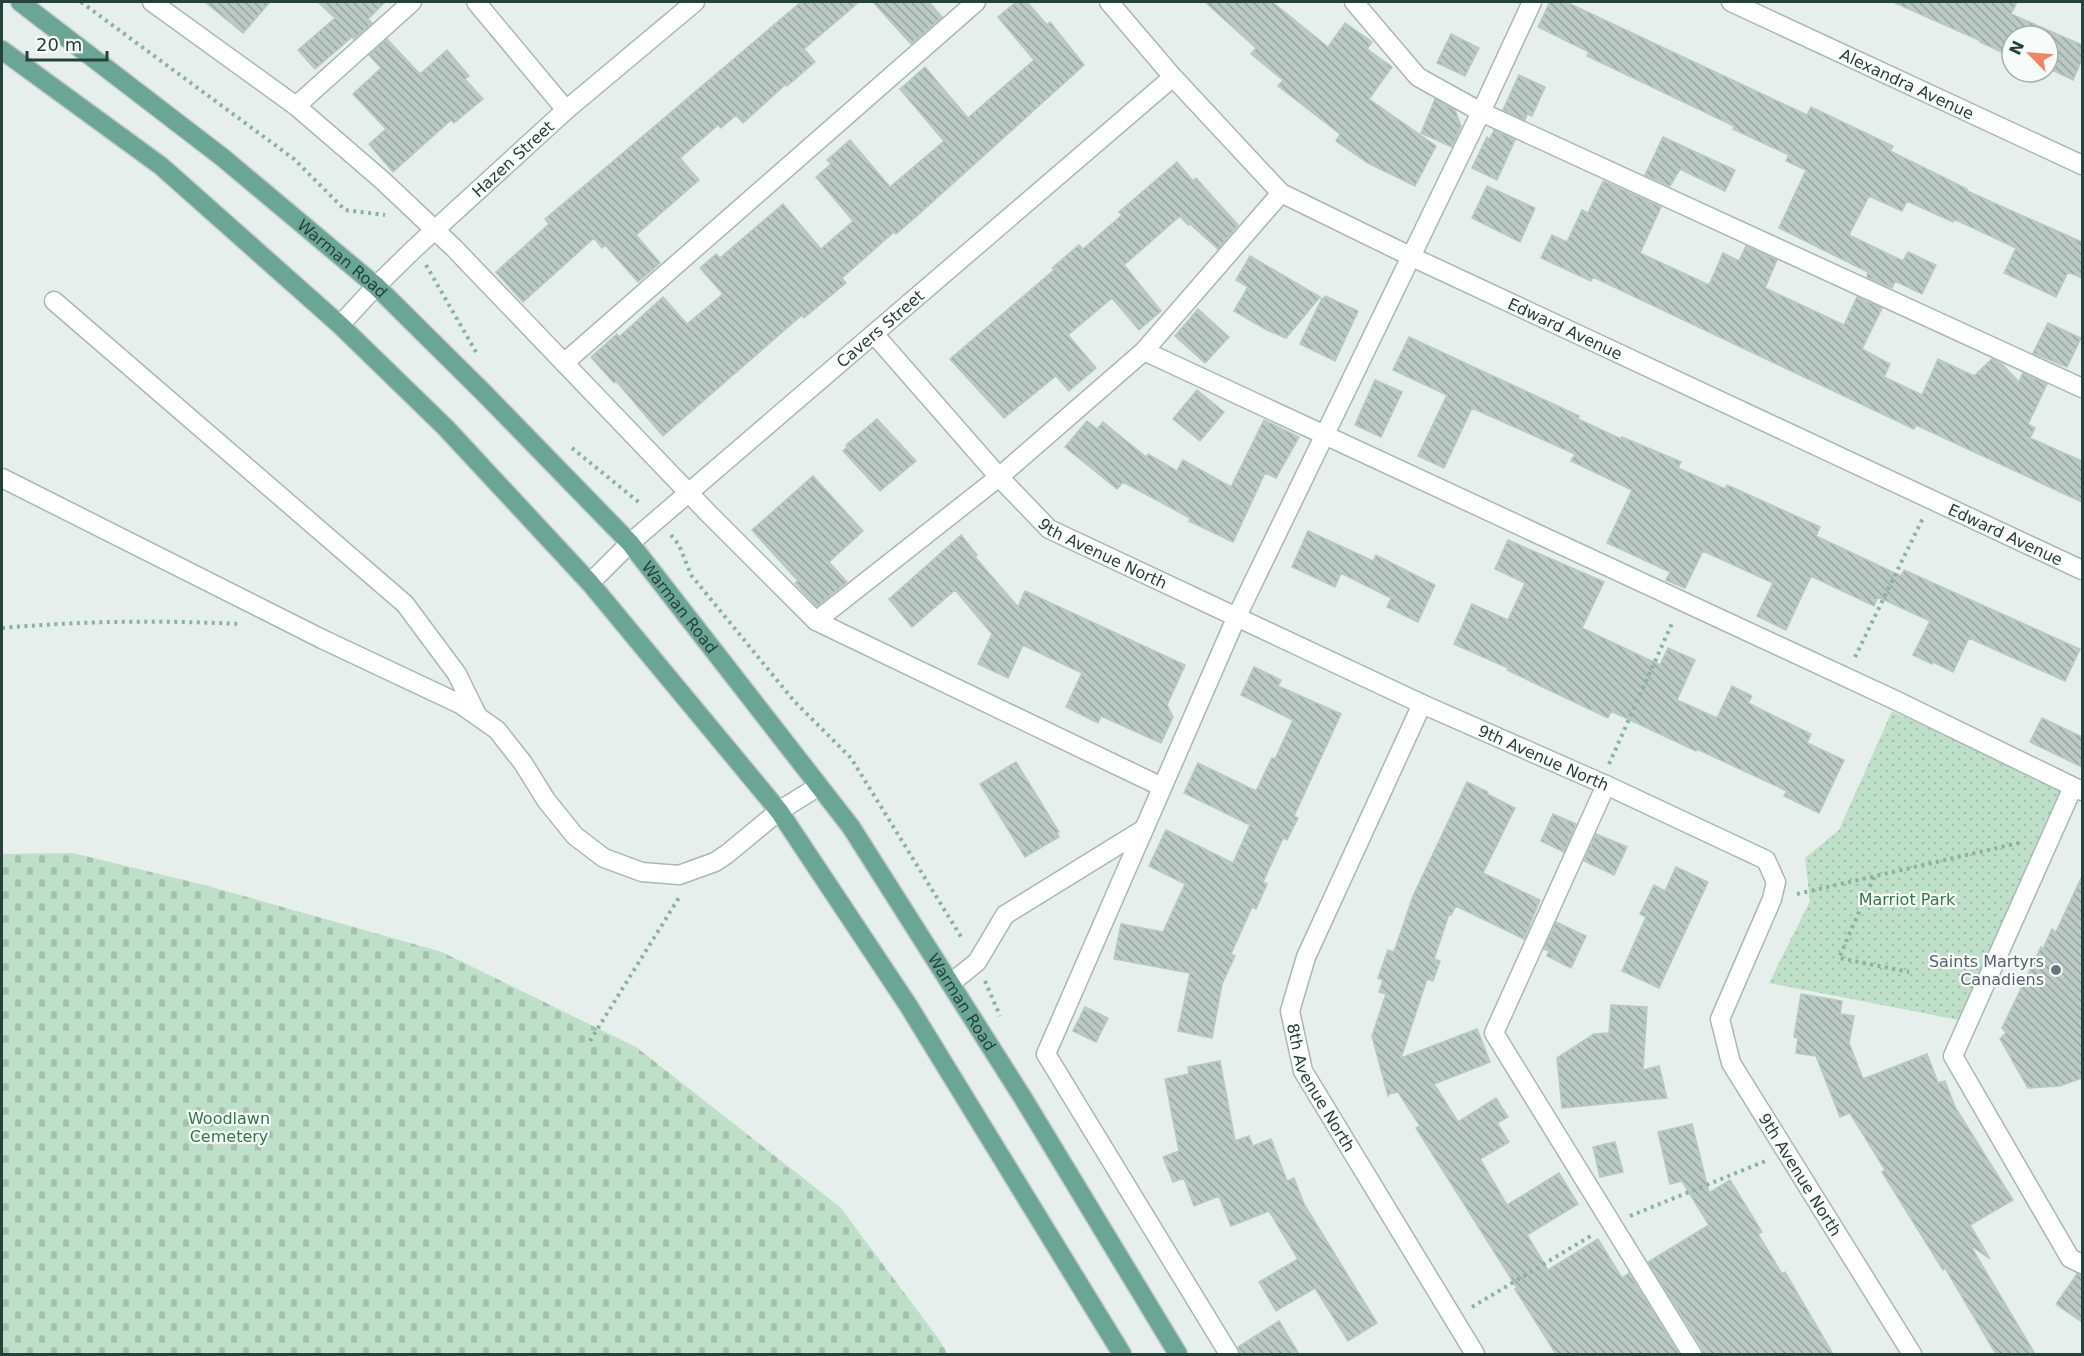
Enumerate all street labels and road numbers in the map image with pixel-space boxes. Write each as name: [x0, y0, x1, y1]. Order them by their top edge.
street label: Alexandra Avenue: [1837, 44, 1977, 123]
street label: Hazen Street: [468, 117, 558, 201]
street label: Warman Road: [294, 215, 391, 301]
street label: Cavers Street: [832, 286, 928, 371]
street label: Edward Avenue: [1505, 294, 1626, 363]
street label: Edward Avenue: [1945, 499, 2066, 569]
street label: 9th Avenue North: [1034, 514, 1170, 593]
street label: Warman Road: [638, 557, 722, 657]
street label: 9th Avenue North: [1475, 720, 1612, 795]
street label: Warman Road: [924, 950, 1000, 1054]
street label: 8th Avenue North: [1283, 1022, 1359, 1155]
street label: 9th Avenue North: [1755, 1110, 1846, 1239]

